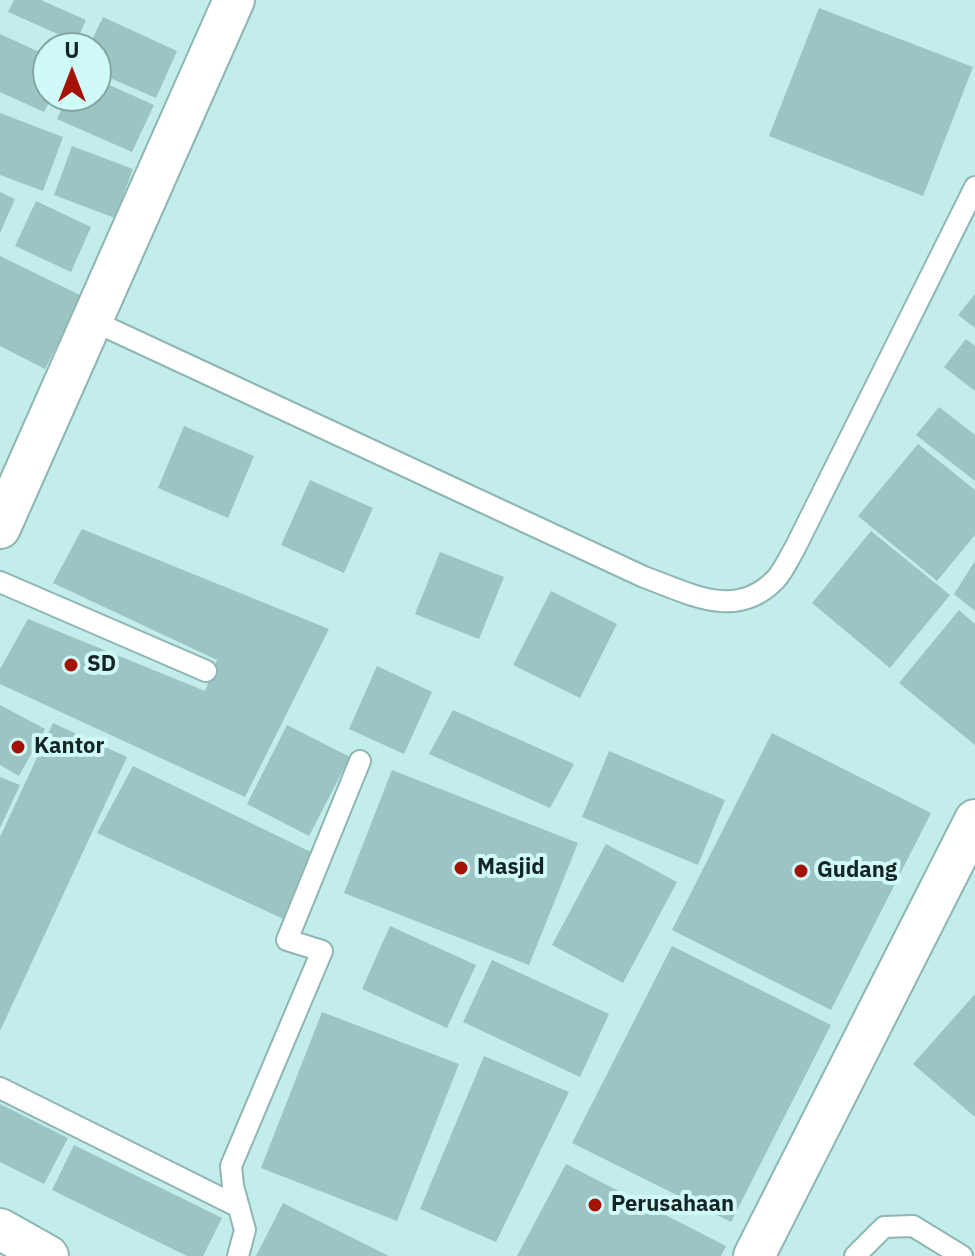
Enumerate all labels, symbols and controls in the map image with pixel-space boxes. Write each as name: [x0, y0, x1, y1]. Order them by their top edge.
north arrow: [32, 32, 112, 112]
text: U: [64, 35, 80, 64]
place label: SD: [87, 652, 116, 678]
marker: SD: [62, 656, 80, 674]
place label: Kantor: [34, 734, 104, 760]
marker: Kantor: [9, 738, 27, 756]
place label: Masjid: [477, 855, 545, 881]
place label: Gudang: [817, 858, 897, 884]
marker: Masjid: [452, 859, 470, 877]
marker: Gudang: [792, 862, 810, 880]
place label: Perusahaan: [611, 1192, 734, 1218]
marker: Perusahaan: [586, 1196, 604, 1214]

